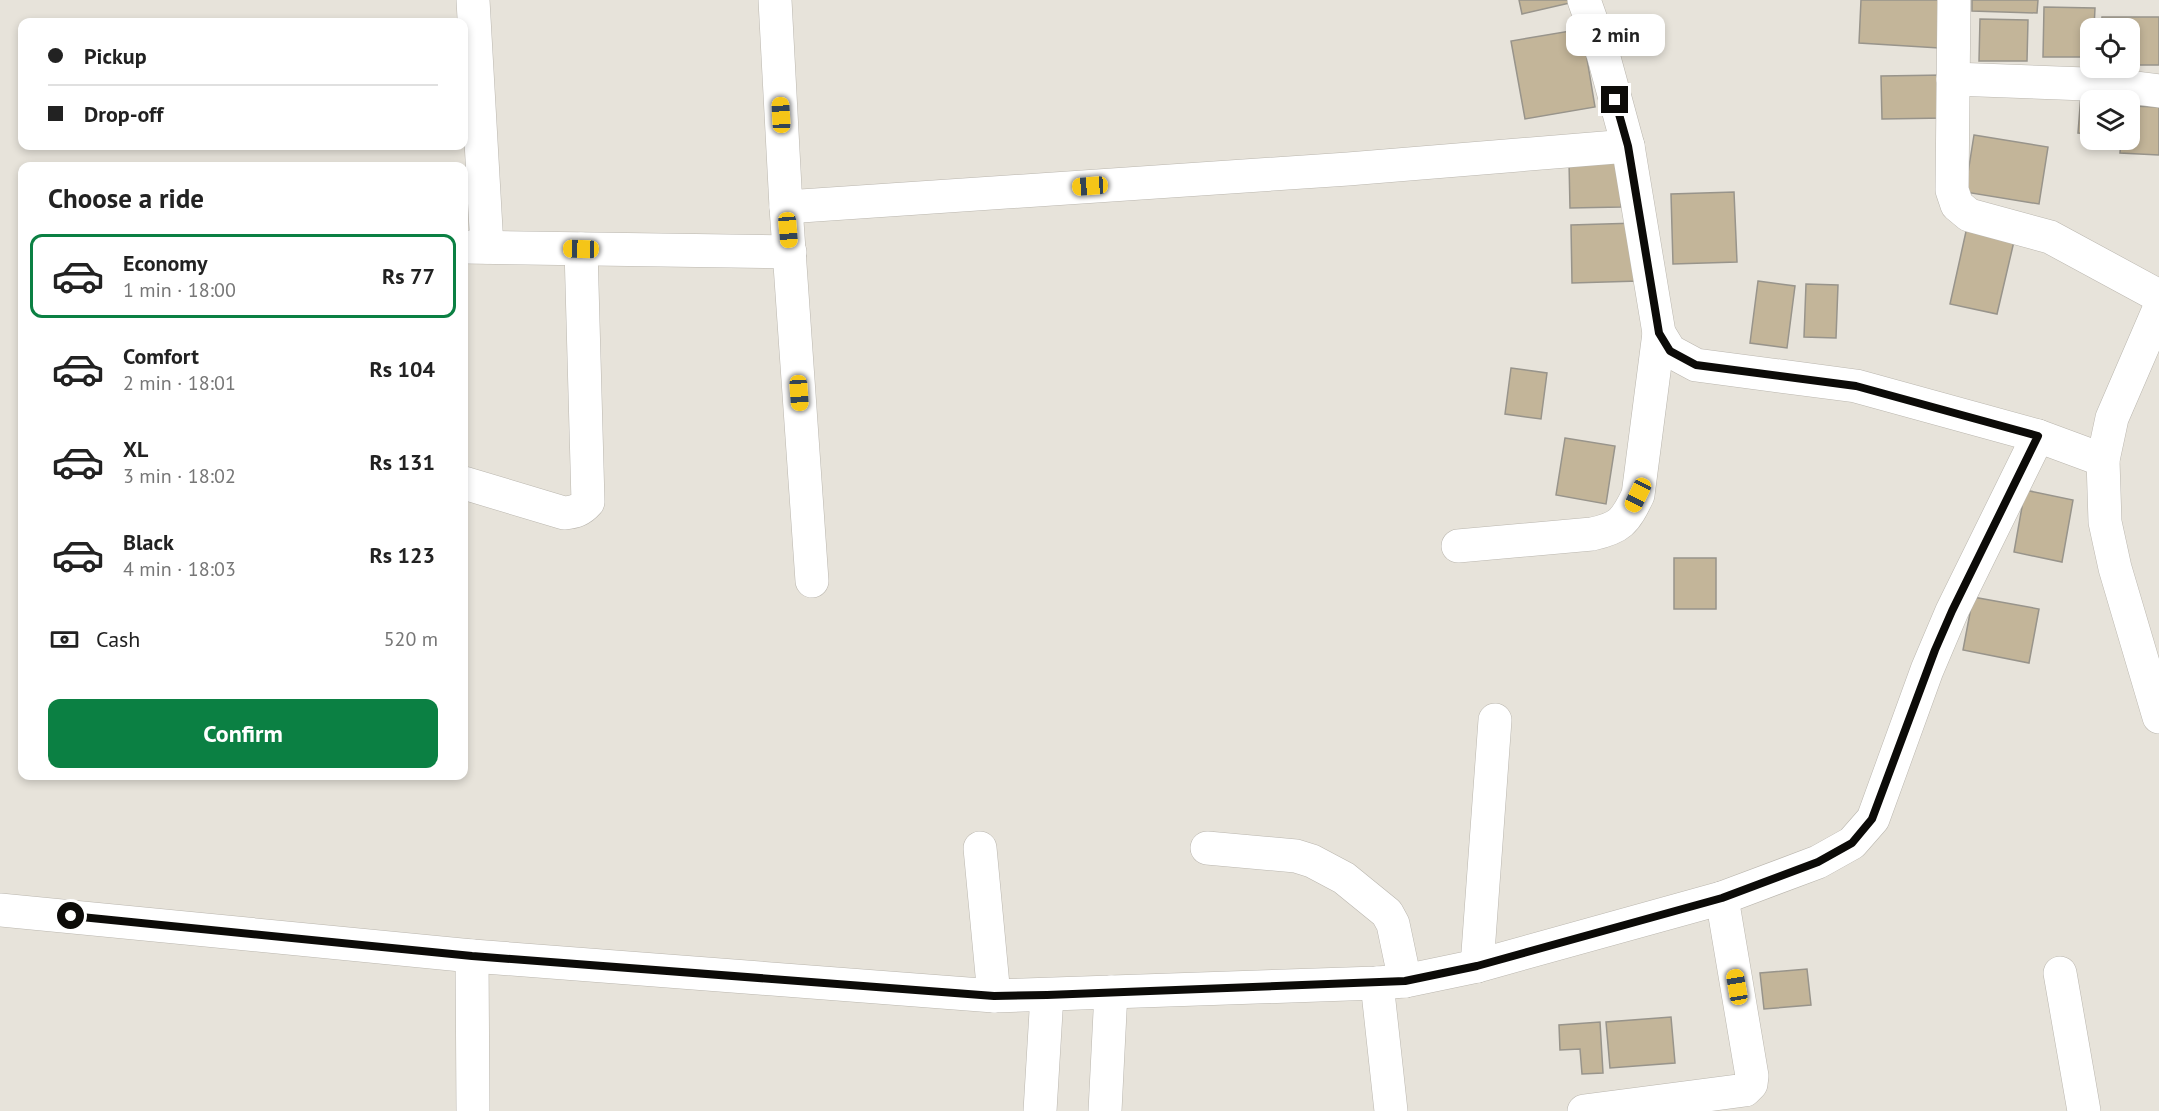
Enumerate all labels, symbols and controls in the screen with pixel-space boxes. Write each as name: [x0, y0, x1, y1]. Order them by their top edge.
callout: 2 min: [1566, 13, 1664, 55]
map controls: [2080, 18, 2140, 150]
button: locate: [2080, 18, 2140, 78]
text: 2 min: [1591, 22, 1640, 48]
text: Pickup: [84, 42, 147, 70]
route end: [1601, 86, 1628, 113]
button: layers: [2080, 90, 2140, 150]
car: [771, 97, 791, 133]
text: Drop-off: [84, 100, 163, 128]
car: [1071, 176, 1109, 196]
text: Choose a ride: [48, 181, 204, 215]
car: [777, 211, 799, 249]
car: [563, 240, 599, 258]
icon: car: [51, 249, 105, 303]
text: Economy: [123, 249, 207, 277]
text: Rs 77: [382, 262, 435, 290]
text: 1 min · 18:00: [123, 277, 236, 303]
icon: car: [51, 342, 105, 396]
text: Comfort: [123, 342, 199, 370]
text: Rs 104: [369, 355, 435, 383]
text: 2 min · 18:01: [123, 370, 236, 396]
car: [789, 374, 809, 412]
icon: car: [51, 435, 105, 489]
text: XL: [123, 435, 148, 463]
text: Rs 131: [369, 448, 435, 476]
text: 3 min · 18:02: [123, 463, 236, 489]
car: [1622, 475, 1654, 515]
icon: car: [51, 528, 105, 582]
text: Black: [123, 528, 174, 556]
text: Rs 123: [369, 541, 435, 569]
text: 4 min · 18:03: [123, 556, 236, 582]
icon: cash: [48, 623, 81, 656]
text: Cash: [96, 625, 140, 653]
text: 520 m: [384, 626, 438, 652]
button: Confirm: [48, 699, 438, 768]
route start: [57, 902, 84, 929]
car: [1725, 968, 1749, 1006]

